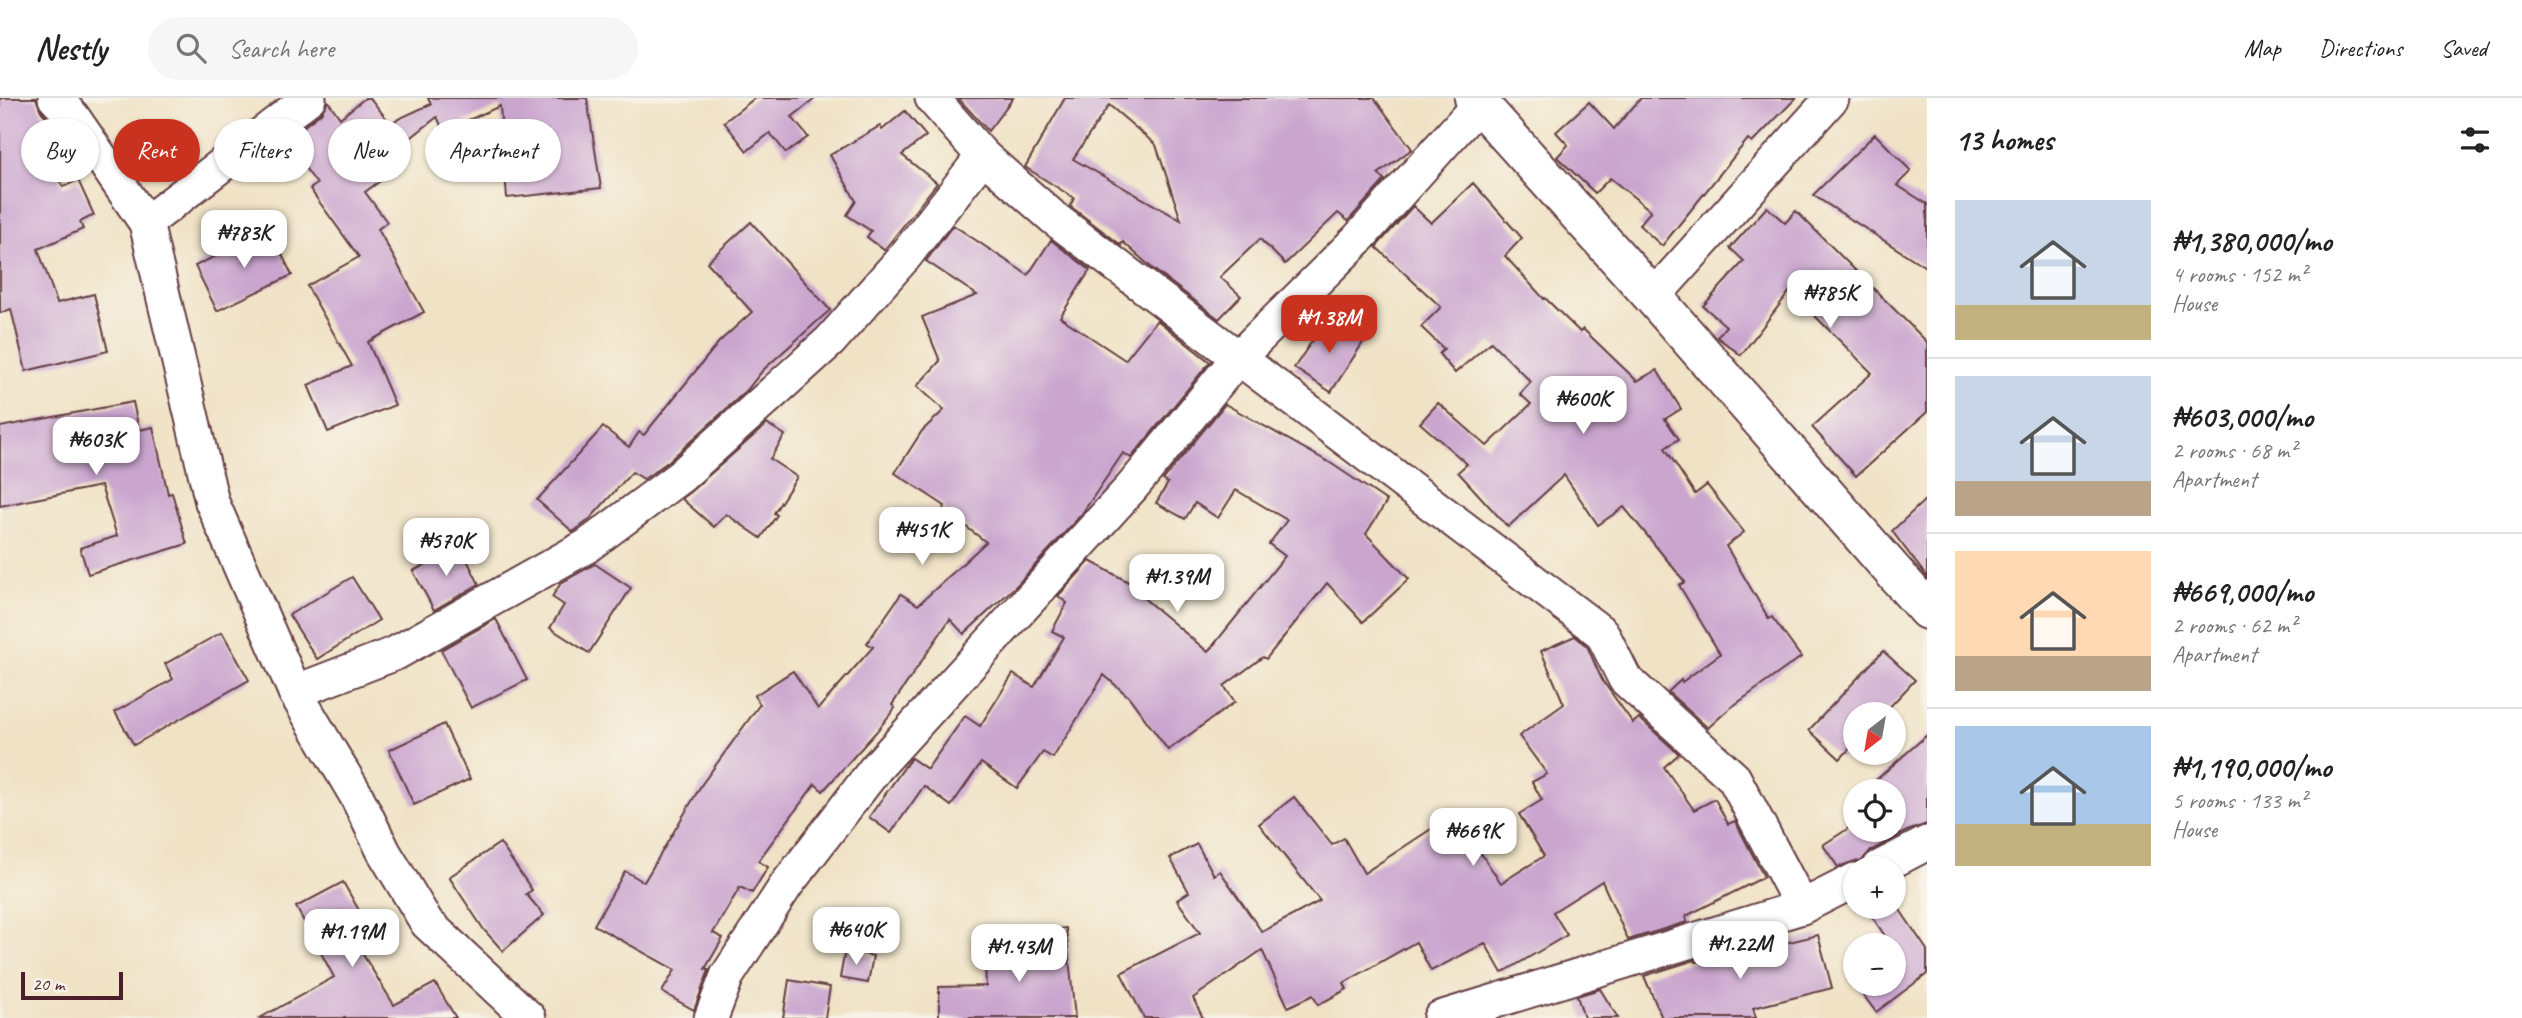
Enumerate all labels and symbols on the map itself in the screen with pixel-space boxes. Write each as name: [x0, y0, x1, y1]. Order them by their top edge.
pin: ₦783K: [195, 211, 293, 270]
pin: ₦785K: [1781, 271, 1879, 330]
pin: ₦1.38M: [1272, 296, 1386, 355]
pin: ₦600K: [1534, 376, 1632, 436]
pin: ₦603K: [47, 418, 145, 477]
pin: ₦451K: [873, 508, 971, 567]
pin: ₦570K: [397, 518, 495, 578]
pin: ₦1.39M: [1120, 554, 1234, 614]
north arrow: [1843, 702, 1906, 765]
pin: ₦669K: [1424, 808, 1522, 868]
pin: ₦640K: [807, 908, 905, 967]
pin: ₦1.19M: [295, 910, 409, 969]
pin: ₦1.22M: [1683, 922, 1797, 981]
pin: ₦1.43M: [962, 924, 1076, 984]
scale bar: [21, 969, 122, 1001]

